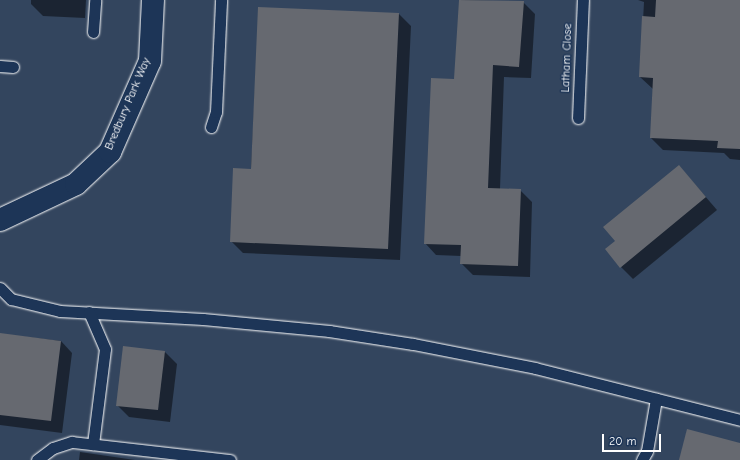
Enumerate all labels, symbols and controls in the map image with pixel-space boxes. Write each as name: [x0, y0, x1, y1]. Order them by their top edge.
street label: Latham Close: [559, 23, 575, 93]
street label: Bredbury Park Way: [102, 56, 154, 152]
scale bar: [604, 426, 663, 452]
text: 20 m: [609, 434, 637, 448]

